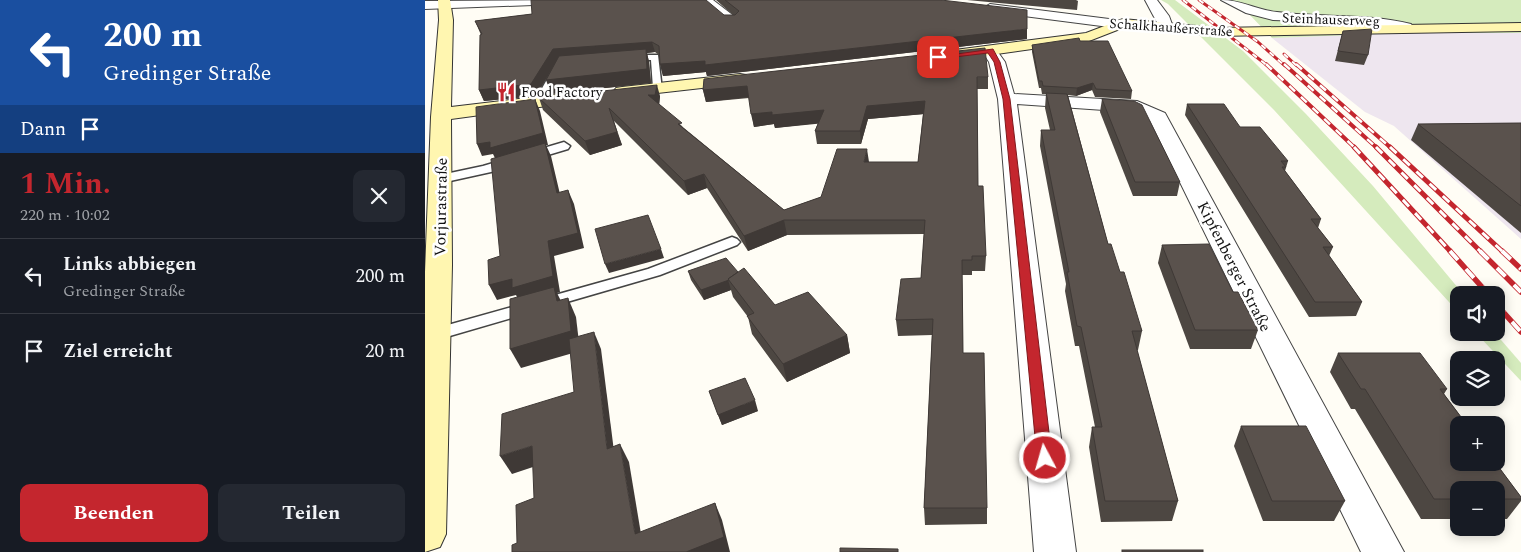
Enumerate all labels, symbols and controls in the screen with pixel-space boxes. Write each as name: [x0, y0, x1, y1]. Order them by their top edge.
street label: Steinhauserweg: [1282, 7, 1380, 32]
text: 200 m: [103, 9, 202, 62]
street label: Schalkhaußerstraße: [1109, 13, 1234, 42]
icon: left: [20, 20, 85, 85]
pin: [917, 36, 959, 78]
icon: arrive: [924, 43, 952, 71]
text: Gredinger Straße: [103, 57, 271, 90]
restaurant icon: Food Factory: [495, 81, 517, 103]
place label: Food Factory: [521, 82, 604, 103]
text: Dann: [20, 115, 66, 144]
icon: arrive: [76, 115, 104, 143]
street label: Vorjurastraße: [428, 157, 454, 257]
text: 1 Min.: [20, 161, 111, 207]
button: close: [353, 170, 405, 222]
street label: Kipfenberger Straße: [1191, 197, 1277, 336]
text: 220 m · 10:02: [20, 203, 110, 227]
text: Links abbiegen: [63, 250, 197, 279]
icon: left: [20, 262, 48, 290]
text: 200 m: [355, 262, 405, 291]
text: Gredinger Straße: [63, 279, 185, 303]
map controls: [1450, 286, 1505, 536]
button: sound: [1450, 286, 1505, 341]
icon: arrive: [20, 337, 48, 365]
text: Ziel erreicht: [63, 337, 173, 366]
text: 20 m: [365, 337, 405, 366]
button: layers: [1450, 351, 1505, 406]
button: +: [1450, 416, 1505, 471]
position arrow: [1018, 431, 1070, 483]
button: −: [1450, 481, 1505, 536]
button: Beenden: [20, 484, 208, 542]
button: Teilen: [218, 484, 405, 542]

